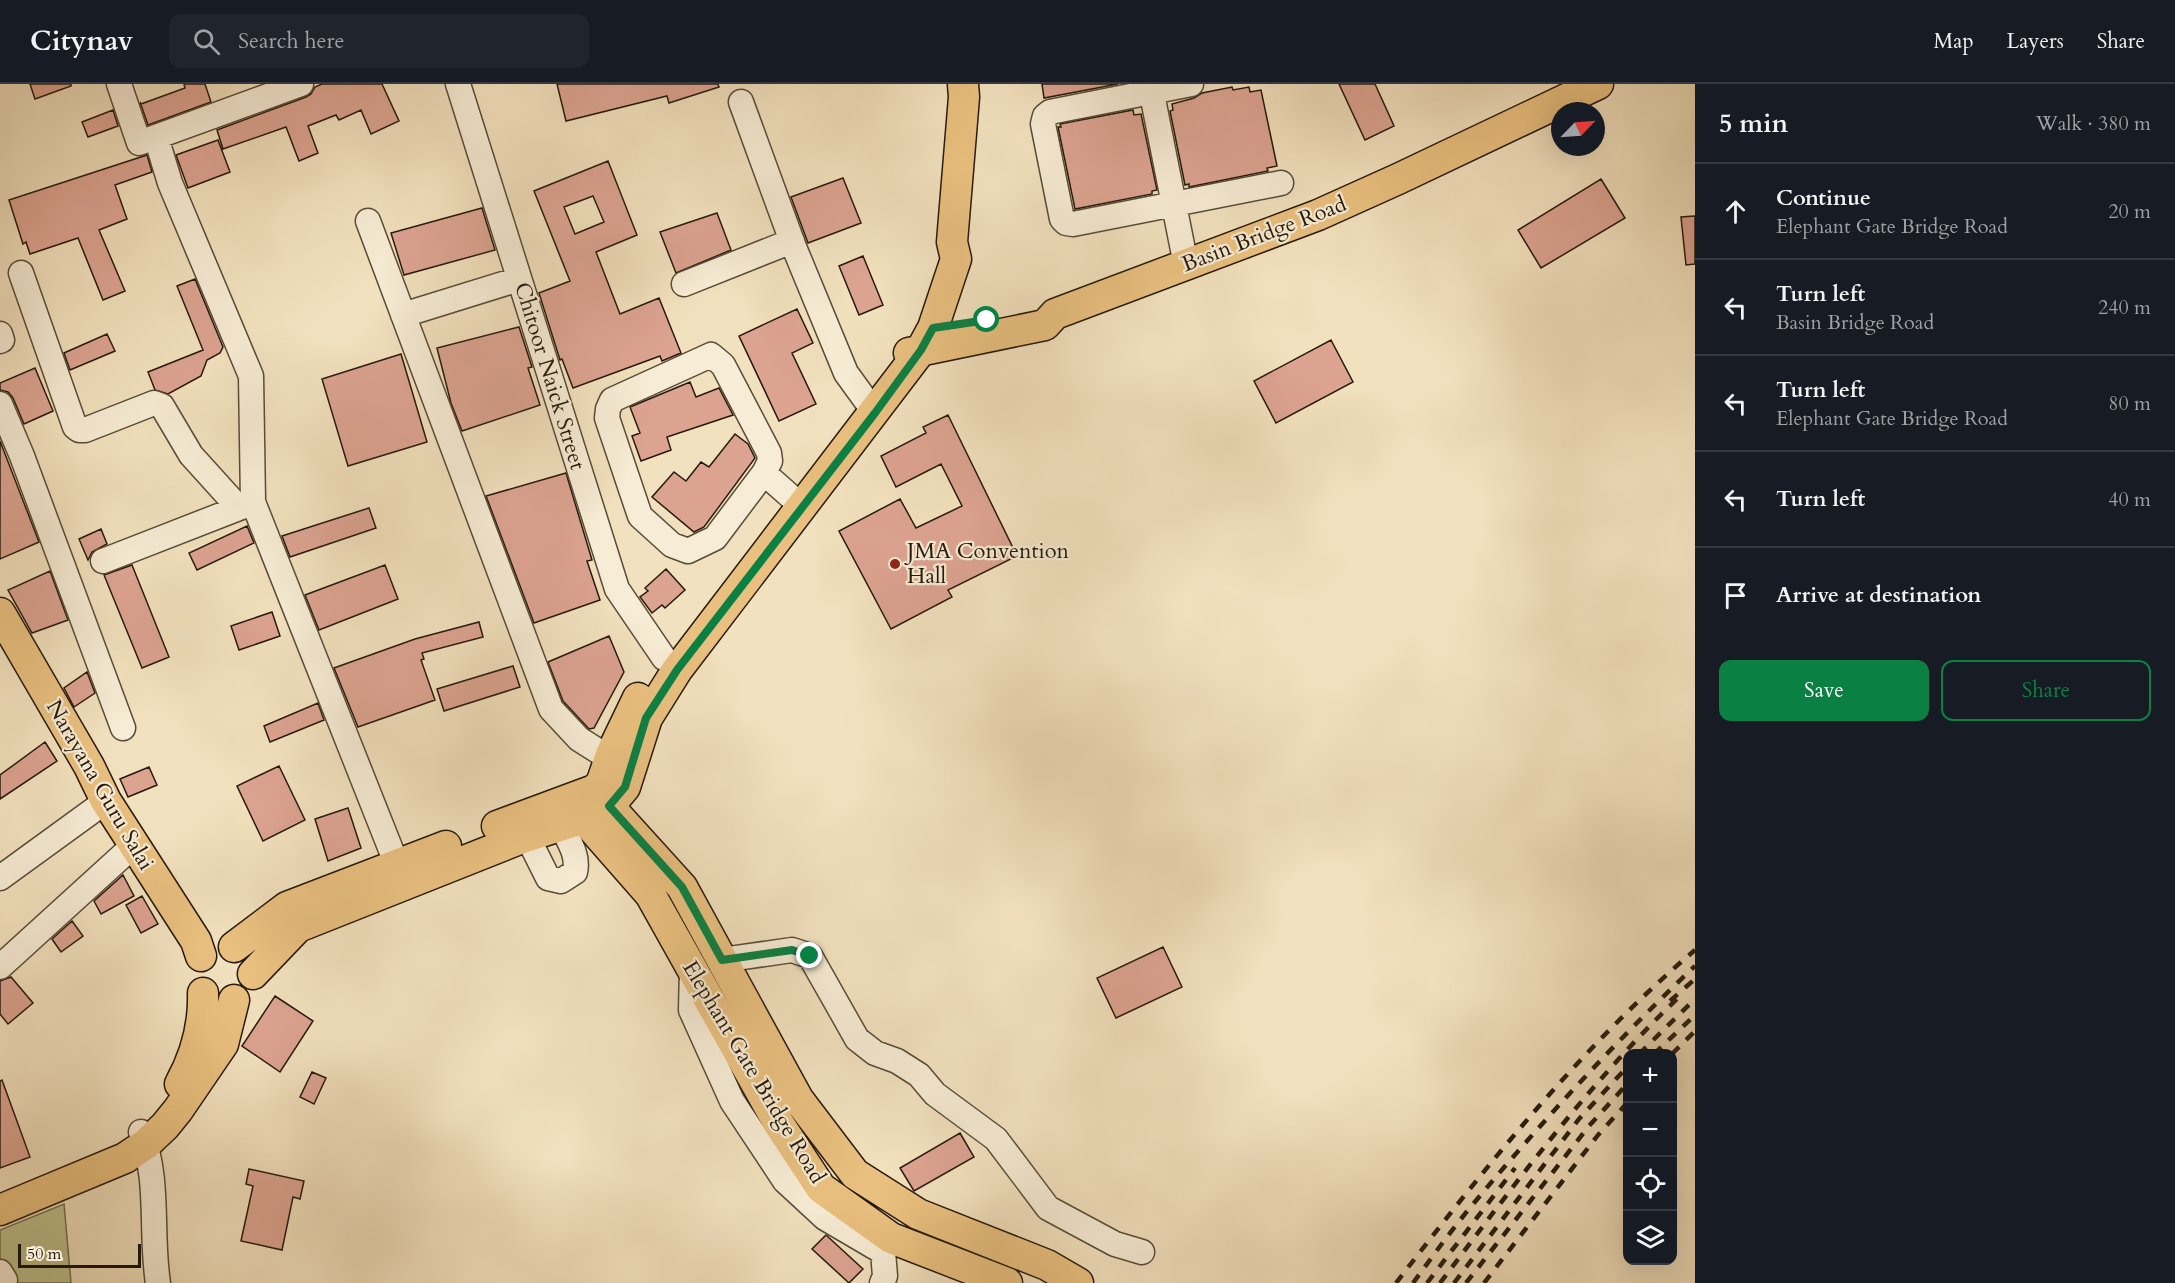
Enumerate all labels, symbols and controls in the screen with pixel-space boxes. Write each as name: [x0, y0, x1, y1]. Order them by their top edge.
search box: [169, 14, 589, 68]
text: Citynav: [30, 22, 133, 60]
icon: search: [190, 25, 223, 58]
text: Search here: [238, 26, 345, 56]
text: Map: [1934, 27, 1974, 56]
text: Layers: [2007, 27, 2064, 56]
text: Share: [2097, 27, 2145, 56]
north arrow: [1551, 102, 1605, 156]
text: 5 min: [1719, 106, 1788, 141]
text: Walk · 380 m: [2036, 110, 2151, 137]
text: Continue: [1776, 183, 1871, 213]
street label: Basin Bridge Road: [1177, 189, 1351, 279]
icon: ahead: [1719, 195, 1752, 228]
text: 20 m: [2108, 198, 2151, 225]
text: Elephant Gate Bridge Road: [1776, 213, 2008, 240]
street label: Chitoor Naick Street: [507, 278, 593, 474]
text: Turn left: [1776, 279, 1865, 309]
icon: left: [1719, 291, 1752, 324]
text: 240 m: [2098, 294, 2151, 321]
route start: [973, 306, 999, 332]
text: Basin Bridge Road: [1776, 309, 1934, 336]
text: Turn left: [1776, 375, 1865, 405]
icon: left: [1719, 387, 1752, 420]
text: 80 m: [2108, 390, 2151, 417]
text: Elephant Gate Bridge Road: [1776, 405, 2008, 432]
icon: left: [1719, 483, 1752, 516]
text: Turn left: [1776, 484, 1865, 514]
text: 40 m: [2108, 486, 2151, 513]
place label: JMA Convention Hall: [904, 536, 1070, 591]
marker: JMA Convention Hall: [888, 557, 902, 571]
icon: arrive: [1719, 579, 1752, 612]
text: Arrive at destination: [1776, 580, 1981, 610]
button: Save: [1719, 660, 1929, 721]
button: Share: [1941, 660, 2151, 721]
street label: Narayana Guru Salai: [39, 694, 161, 876]
route end: [796, 942, 822, 968]
street label: Elephant Gate Bridge Road: [675, 955, 833, 1189]
map controls: [1623, 1049, 1677, 1265]
button: +: [1623, 1049, 1677, 1103]
button: −: [1623, 1103, 1677, 1157]
button: locate: [1623, 1157, 1677, 1211]
button: layers: [1623, 1211, 1677, 1265]
scale bar: [18, 1241, 141, 1268]
text: 50 m: [27, 1243, 61, 1265]

